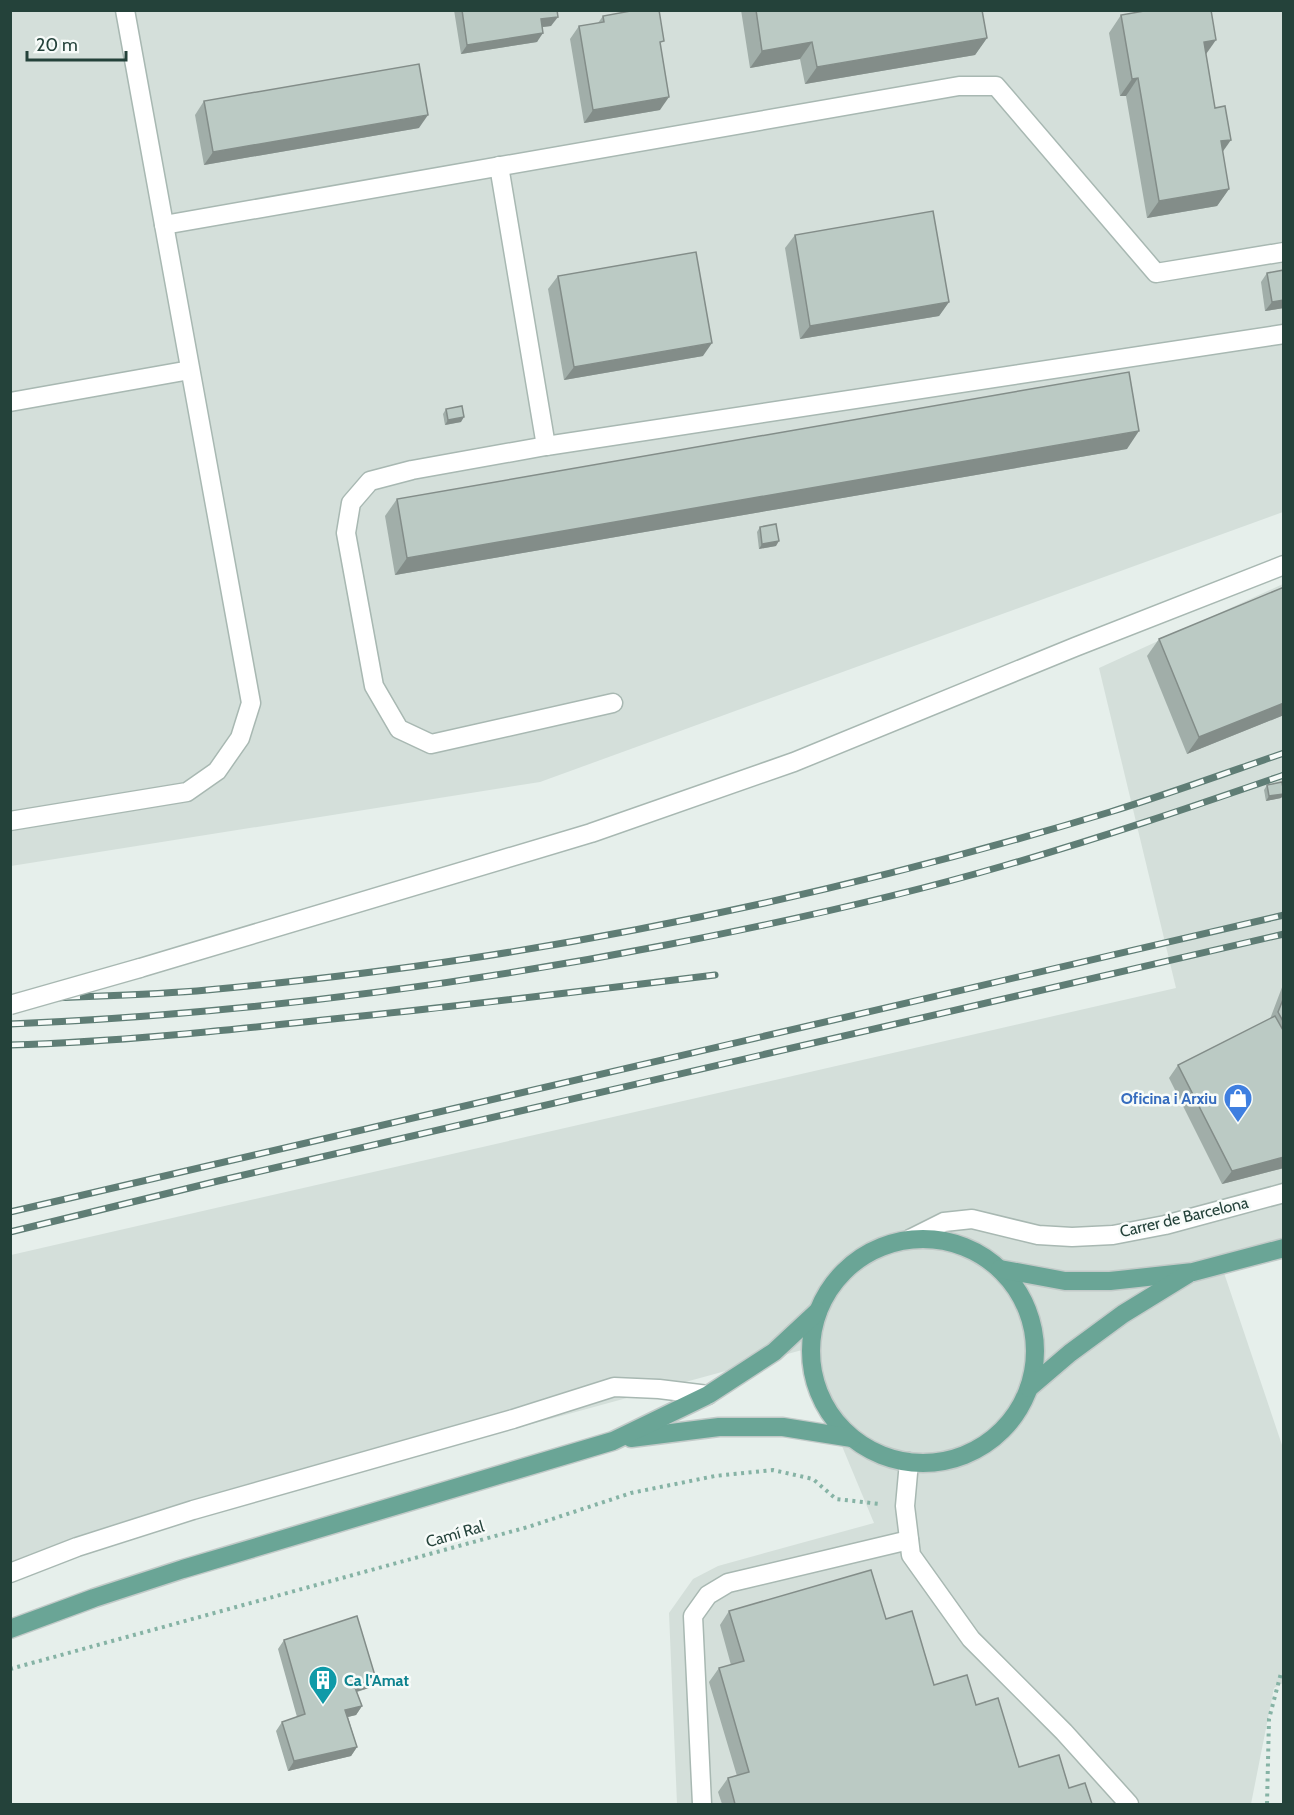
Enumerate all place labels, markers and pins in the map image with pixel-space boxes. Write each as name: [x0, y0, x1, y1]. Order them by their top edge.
shop icon: Oficina i Arxiu: [1222, 1082, 1254, 1124]
place label: Oficina i Arxiu: [1121, 1089, 1217, 1108]
building icon: Ca l'Amat: [307, 1664, 339, 1706]
place label: Ca l'Amat: [344, 1671, 409, 1690]

